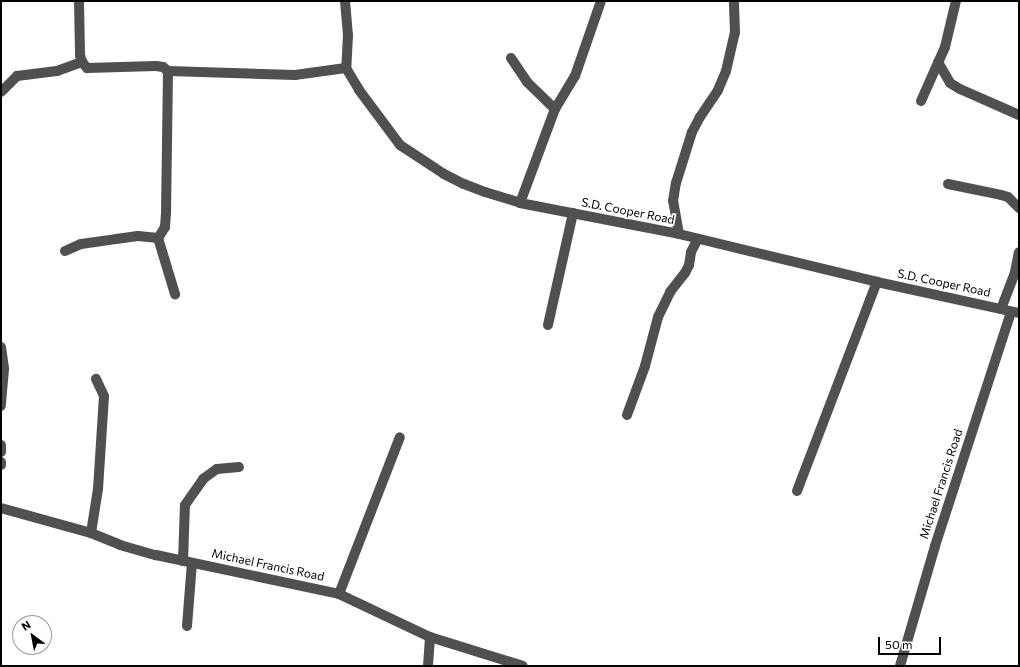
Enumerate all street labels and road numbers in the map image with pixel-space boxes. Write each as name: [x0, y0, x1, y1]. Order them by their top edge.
street label: S.D. Cooper Road: [580, 195, 676, 227]
street label: S.D. Cooper Road: [896, 266, 992, 300]
street label: Michael Francis Road: [916, 427, 966, 541]
street label: Michael Francis Road: [210, 546, 326, 584]

